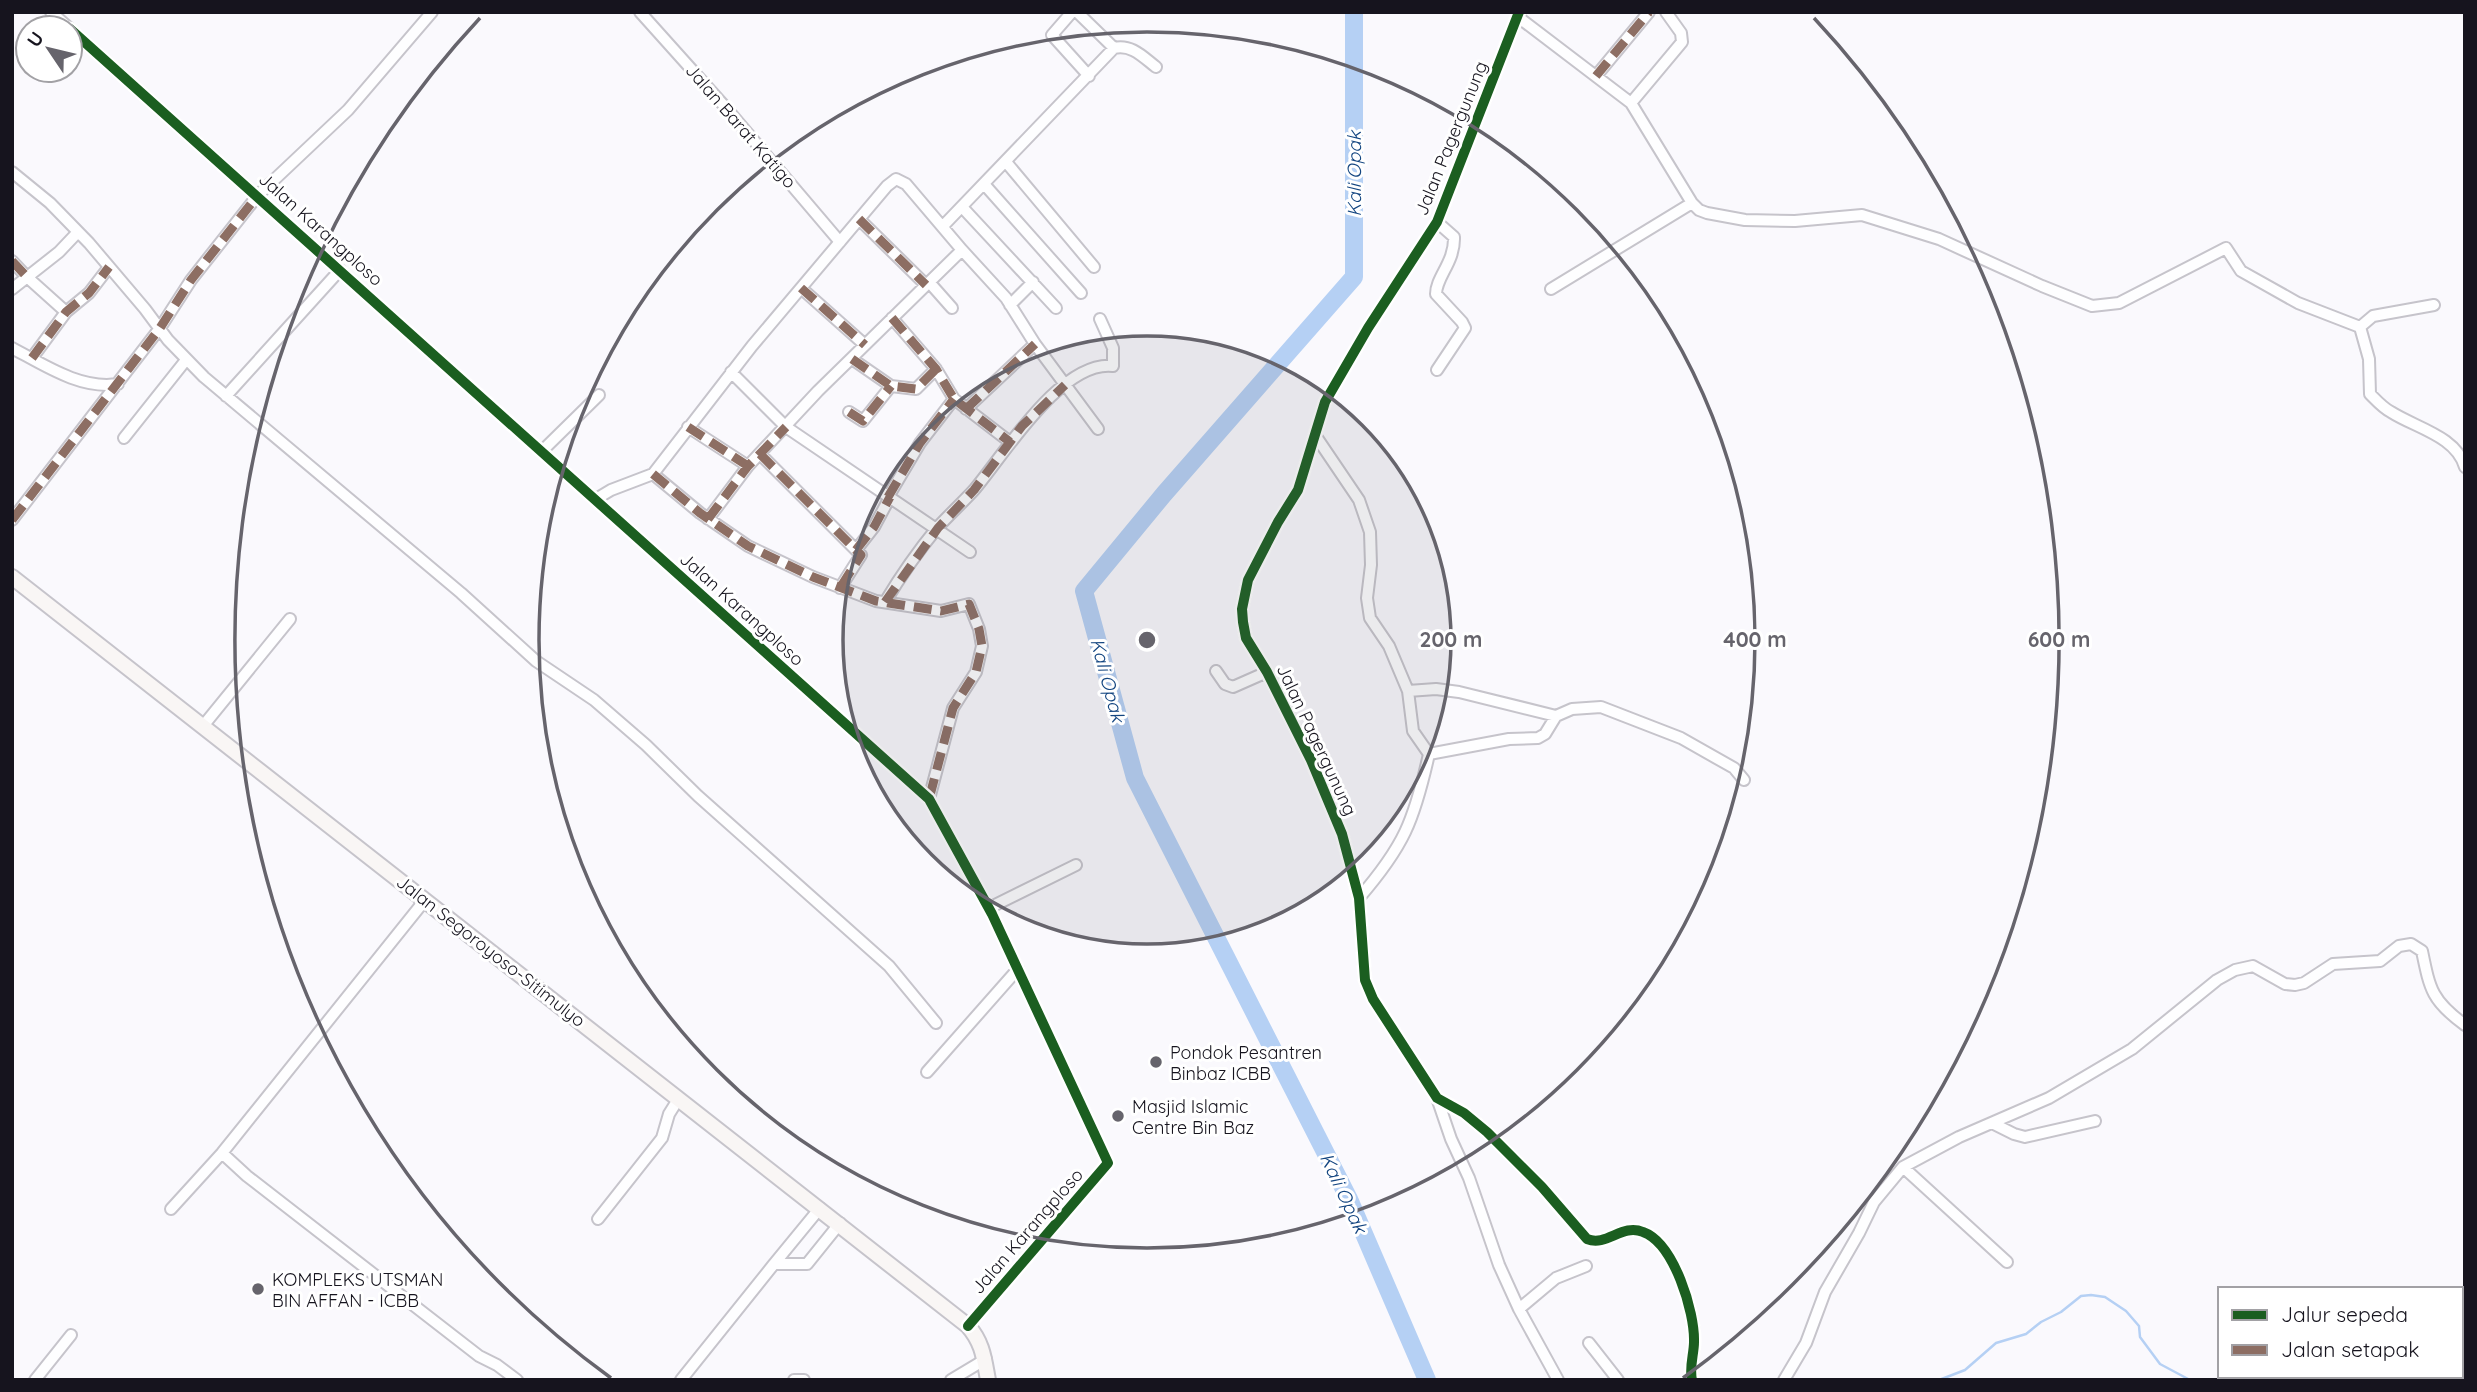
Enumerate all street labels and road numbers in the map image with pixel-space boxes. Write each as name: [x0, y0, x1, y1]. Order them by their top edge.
street label: Jalan Pagergunung: [1410, 57, 1492, 219]
street label: Jalan Barat Katigo: [681, 59, 801, 193]
street label: Jalan Karangploso: [254, 167, 388, 291]
street label: Jalan Karangploso: [675, 547, 809, 671]
street label: Jalan Pagergunung: [1272, 661, 1362, 819]
street label: Jalan Segoroyoso-Sitimulyo: [392, 870, 590, 1032]
street label: Jalan Karangploso: [966, 1163, 1088, 1299]

